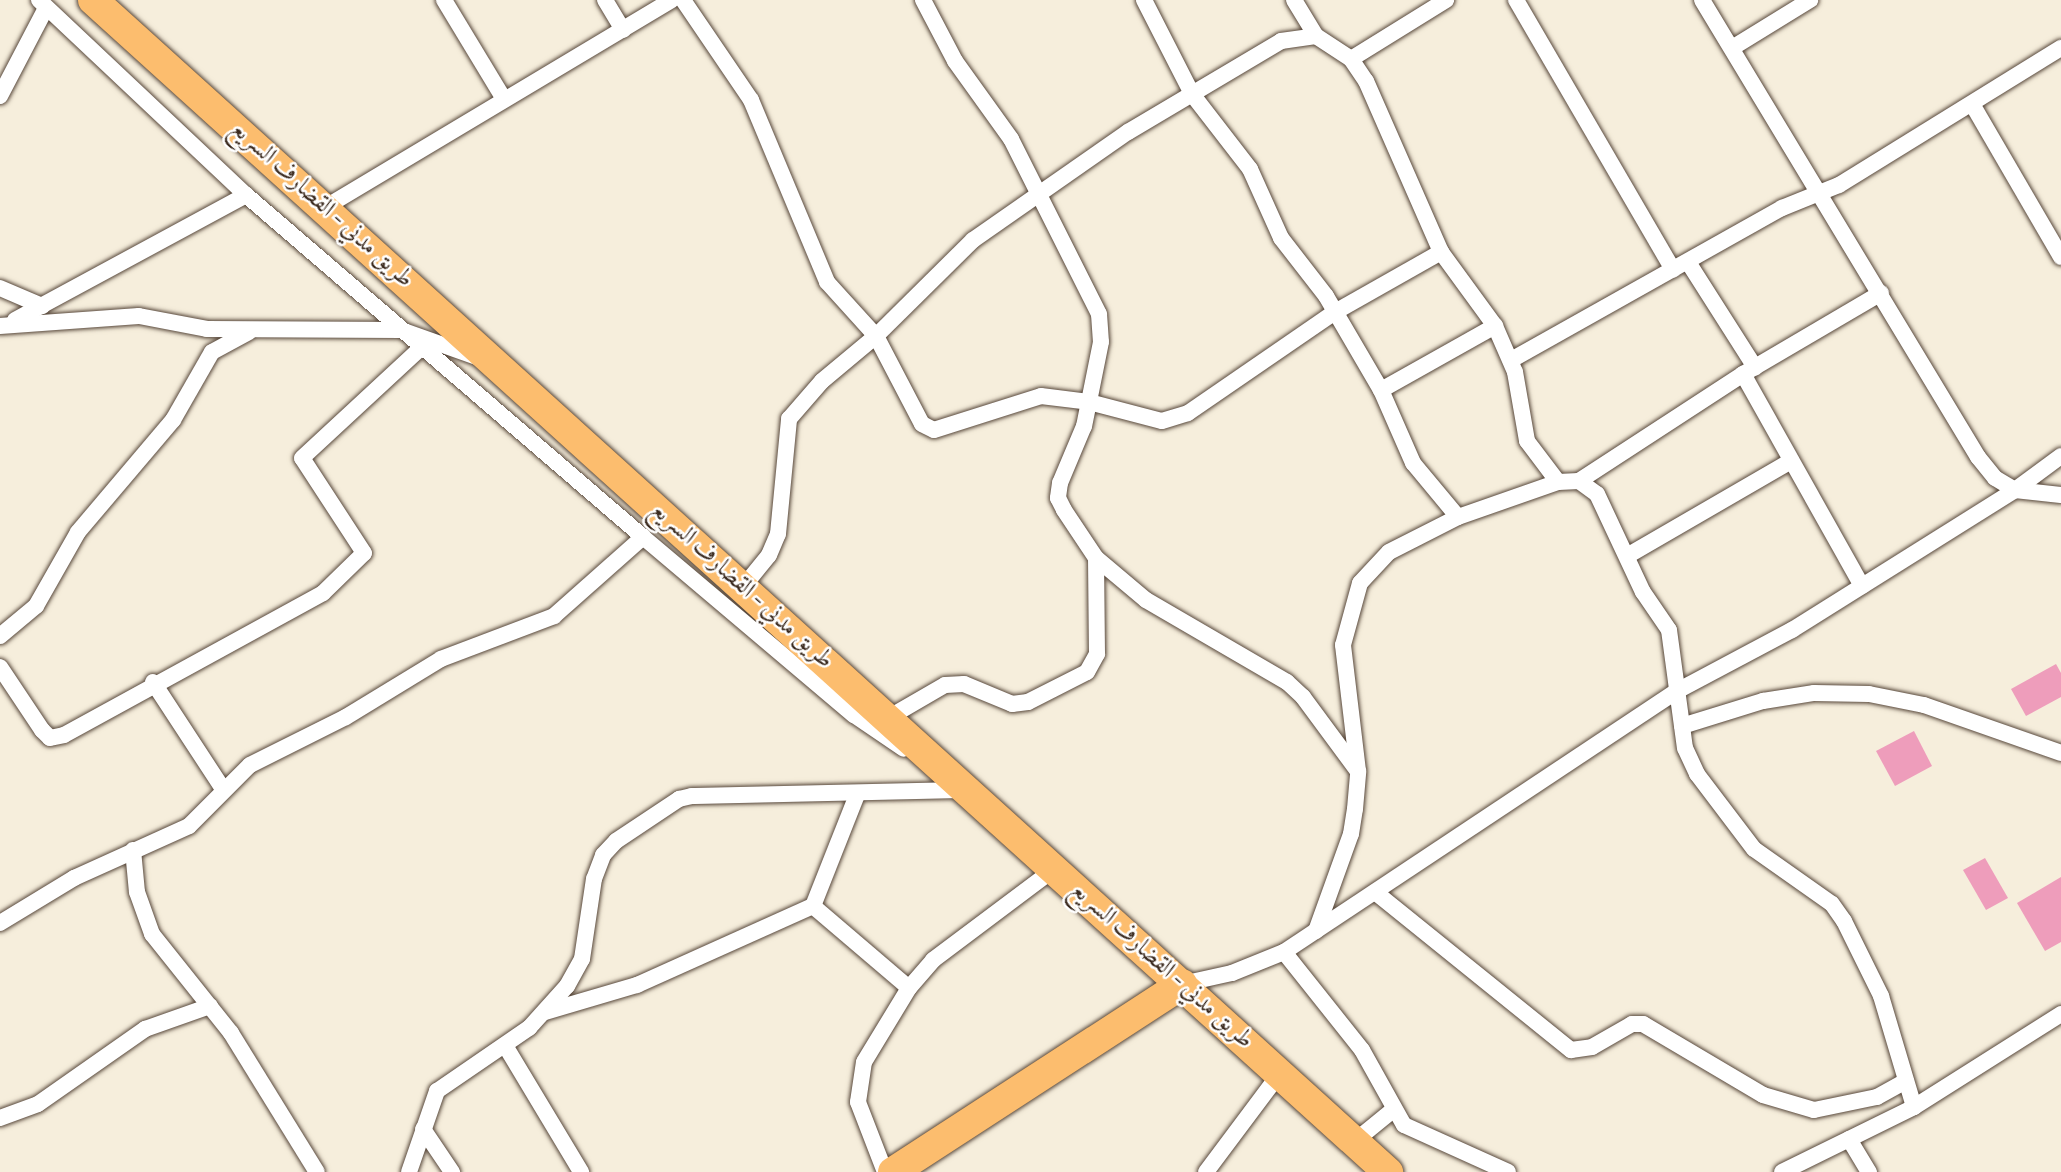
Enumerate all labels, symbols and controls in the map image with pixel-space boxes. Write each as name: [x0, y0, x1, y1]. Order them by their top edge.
street label: طريق مدني - القضارف السريع: [223, 115, 419, 295]
street label: طريق مدني - القضارف السريع: [643, 496, 839, 676]
street label: طريق مدني - القضارف السريع: [1063, 876, 1259, 1056]

